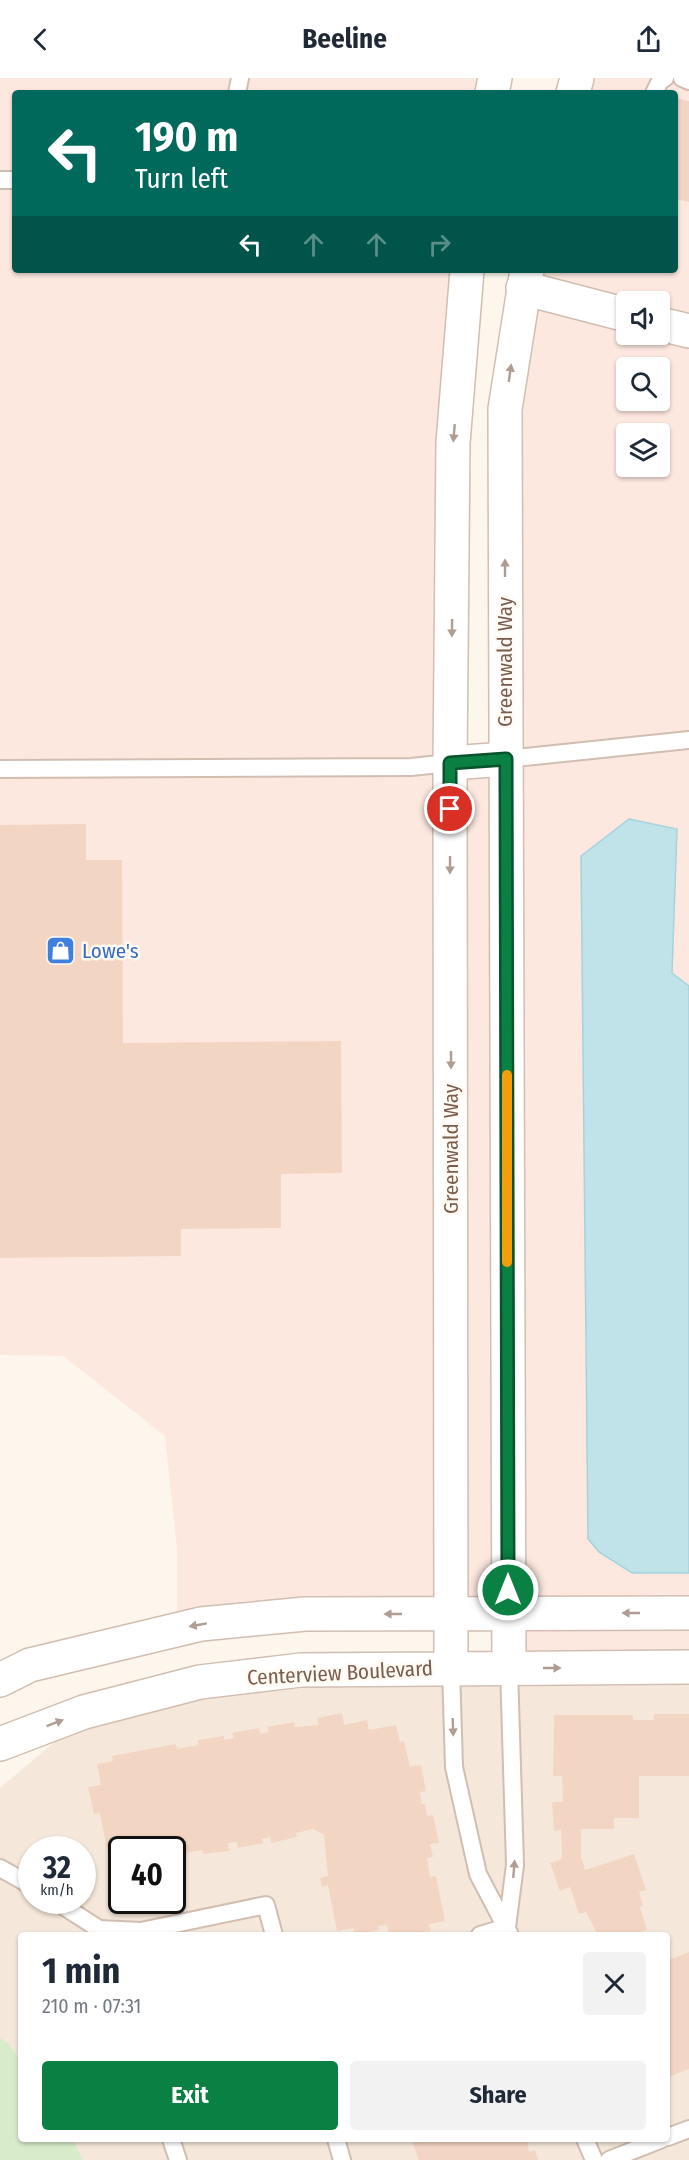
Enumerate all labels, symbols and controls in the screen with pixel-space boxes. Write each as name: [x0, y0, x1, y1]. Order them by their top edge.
icon: back: [24, 23, 57, 56]
text: Beeline: [302, 23, 387, 55]
icon: share: [632, 23, 665, 56]
text: 190 m: [135, 112, 238, 162]
icon: left: [36, 114, 114, 192]
text: Turn left: [135, 163, 228, 195]
icon: left: [234, 228, 267, 261]
icon: ahead: [297, 228, 330, 261]
icon: ahead: [360, 228, 393, 261]
icon: right: [423, 228, 456, 261]
map controls: [616, 291, 670, 477]
button: sound: [616, 291, 670, 345]
button: search: [616, 357, 670, 411]
one-way arrow: [506, 364, 515, 383]
button: layers: [616, 423, 670, 477]
one-way arrow: [449, 424, 459, 443]
one-way arrow: [500, 558, 510, 577]
street label: Greenwald Way: [492, 596, 518, 727]
one-way arrow: [447, 618, 457, 637]
pin: [424, 783, 475, 834]
icon: arrive: [433, 792, 466, 825]
one-way arrow: [445, 855, 455, 874]
shop icon: Lowe's: [45, 935, 77, 967]
place label: Lowe's: [82, 938, 139, 964]
one-way arrow: [446, 1050, 456, 1069]
street label: Greenwald Way: [438, 1083, 464, 1214]
position arrow: [476, 1558, 540, 1622]
one-way arrow: [621, 1608, 640, 1618]
one-way arrow: [383, 1609, 402, 1619]
one-way arrow: [189, 1621, 208, 1630]
street label: Centerview Boulevard: [246, 1655, 434, 1691]
one-way arrow: [542, 1663, 561, 1673]
one-way arrow: [448, 1717, 458, 1736]
one-way arrow: [46, 1718, 64, 1728]
speed limit sign: 40: [108, 1836, 186, 1914]
text: 32: [43, 1850, 71, 1886]
one-way arrow: [509, 1859, 519, 1878]
text: km/h: [40, 1881, 74, 1899]
text: 1 min: [42, 1949, 120, 1993]
button: close: [583, 1952, 646, 2015]
text: 210 m · 07:31: [42, 1994, 141, 2018]
button: Exit: [42, 2061, 338, 2130]
button: Share: [350, 2061, 646, 2130]

